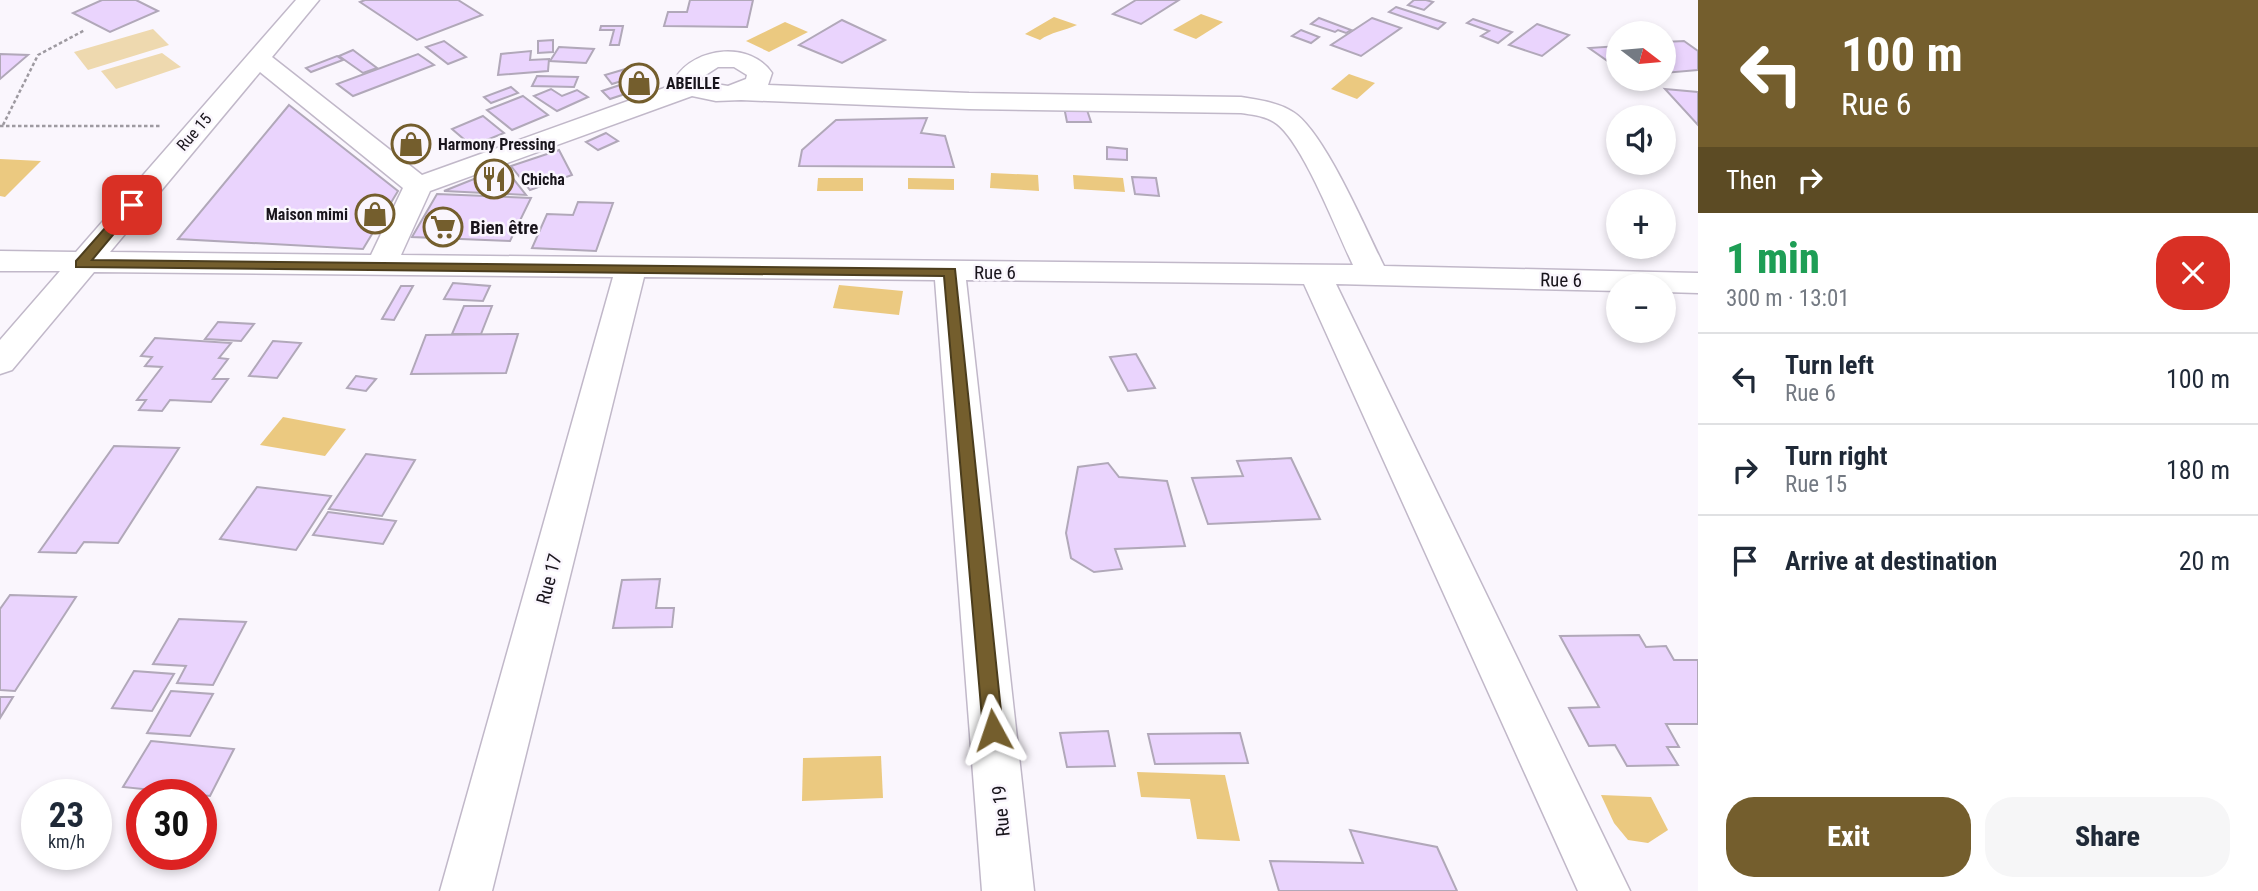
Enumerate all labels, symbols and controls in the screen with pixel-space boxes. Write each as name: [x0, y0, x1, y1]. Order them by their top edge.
north arrow: [1606, 21, 1676, 91]
map controls: [1606, 21, 1676, 343]
text: 100 m: [1841, 26, 1963, 83]
icon: left: [1726, 28, 1817, 119]
shop icon: ABEILLE: [618, 62, 660, 104]
place label: ABEILLE: [666, 74, 720, 93]
text: Rue 6: [1841, 85, 1912, 123]
button: sound: [1606, 105, 1676, 175]
street label: Rue 15: [173, 109, 215, 155]
shop icon: Harmony Pressing: [390, 123, 432, 165]
place label: Harmony Pressing: [438, 135, 556, 154]
restaurant icon: Chicha: [473, 158, 515, 200]
icon: right: [1791, 161, 1829, 199]
text: Then: [1726, 165, 1777, 195]
place label: Chicha: [521, 170, 565, 189]
pin: [102, 175, 162, 235]
icon: arrive: [113, 186, 151, 224]
button: +: [1606, 189, 1676, 259]
shop icon: Maison mimi: [354, 193, 396, 235]
place label: Maison mimi: [266, 205, 348, 224]
supermarket icon: Bien être: [422, 206, 464, 248]
place label: Bien être: [470, 216, 538, 239]
text: 1 min: [1726, 234, 1820, 283]
button: close: [2156, 236, 2230, 310]
street label: Rue 6: [974, 261, 1016, 284]
street label: Rue 6: [1540, 268, 1582, 292]
button: −: [1606, 273, 1676, 343]
text: 300 m · 13:01: [1726, 285, 1850, 312]
text: Turn left: [1785, 350, 1874, 380]
icon: left: [1726, 360, 1764, 398]
text: 100 m: [2166, 364, 2230, 394]
text: Rue 6: [1785, 380, 1836, 407]
text: Turn right: [1785, 441, 1887, 471]
icon: right: [1726, 451, 1764, 489]
text: 180 m: [2166, 455, 2230, 485]
text: Rue 15: [1785, 471, 1847, 498]
icon: arrive: [1726, 542, 1764, 580]
text: Arrive at destination: [1785, 546, 1997, 576]
text: 20 m: [2179, 546, 2230, 576]
street label: Rue 17: [531, 551, 567, 607]
position arrow: [956, 693, 1030, 767]
speed limit sign: 30: [126, 779, 217, 870]
street label: Rue 19: [987, 784, 1015, 838]
text: 23: [49, 795, 84, 836]
button: Exit: [1726, 797, 1971, 877]
button: Share: [1985, 797, 2230, 877]
text: km/h: [48, 831, 85, 852]

